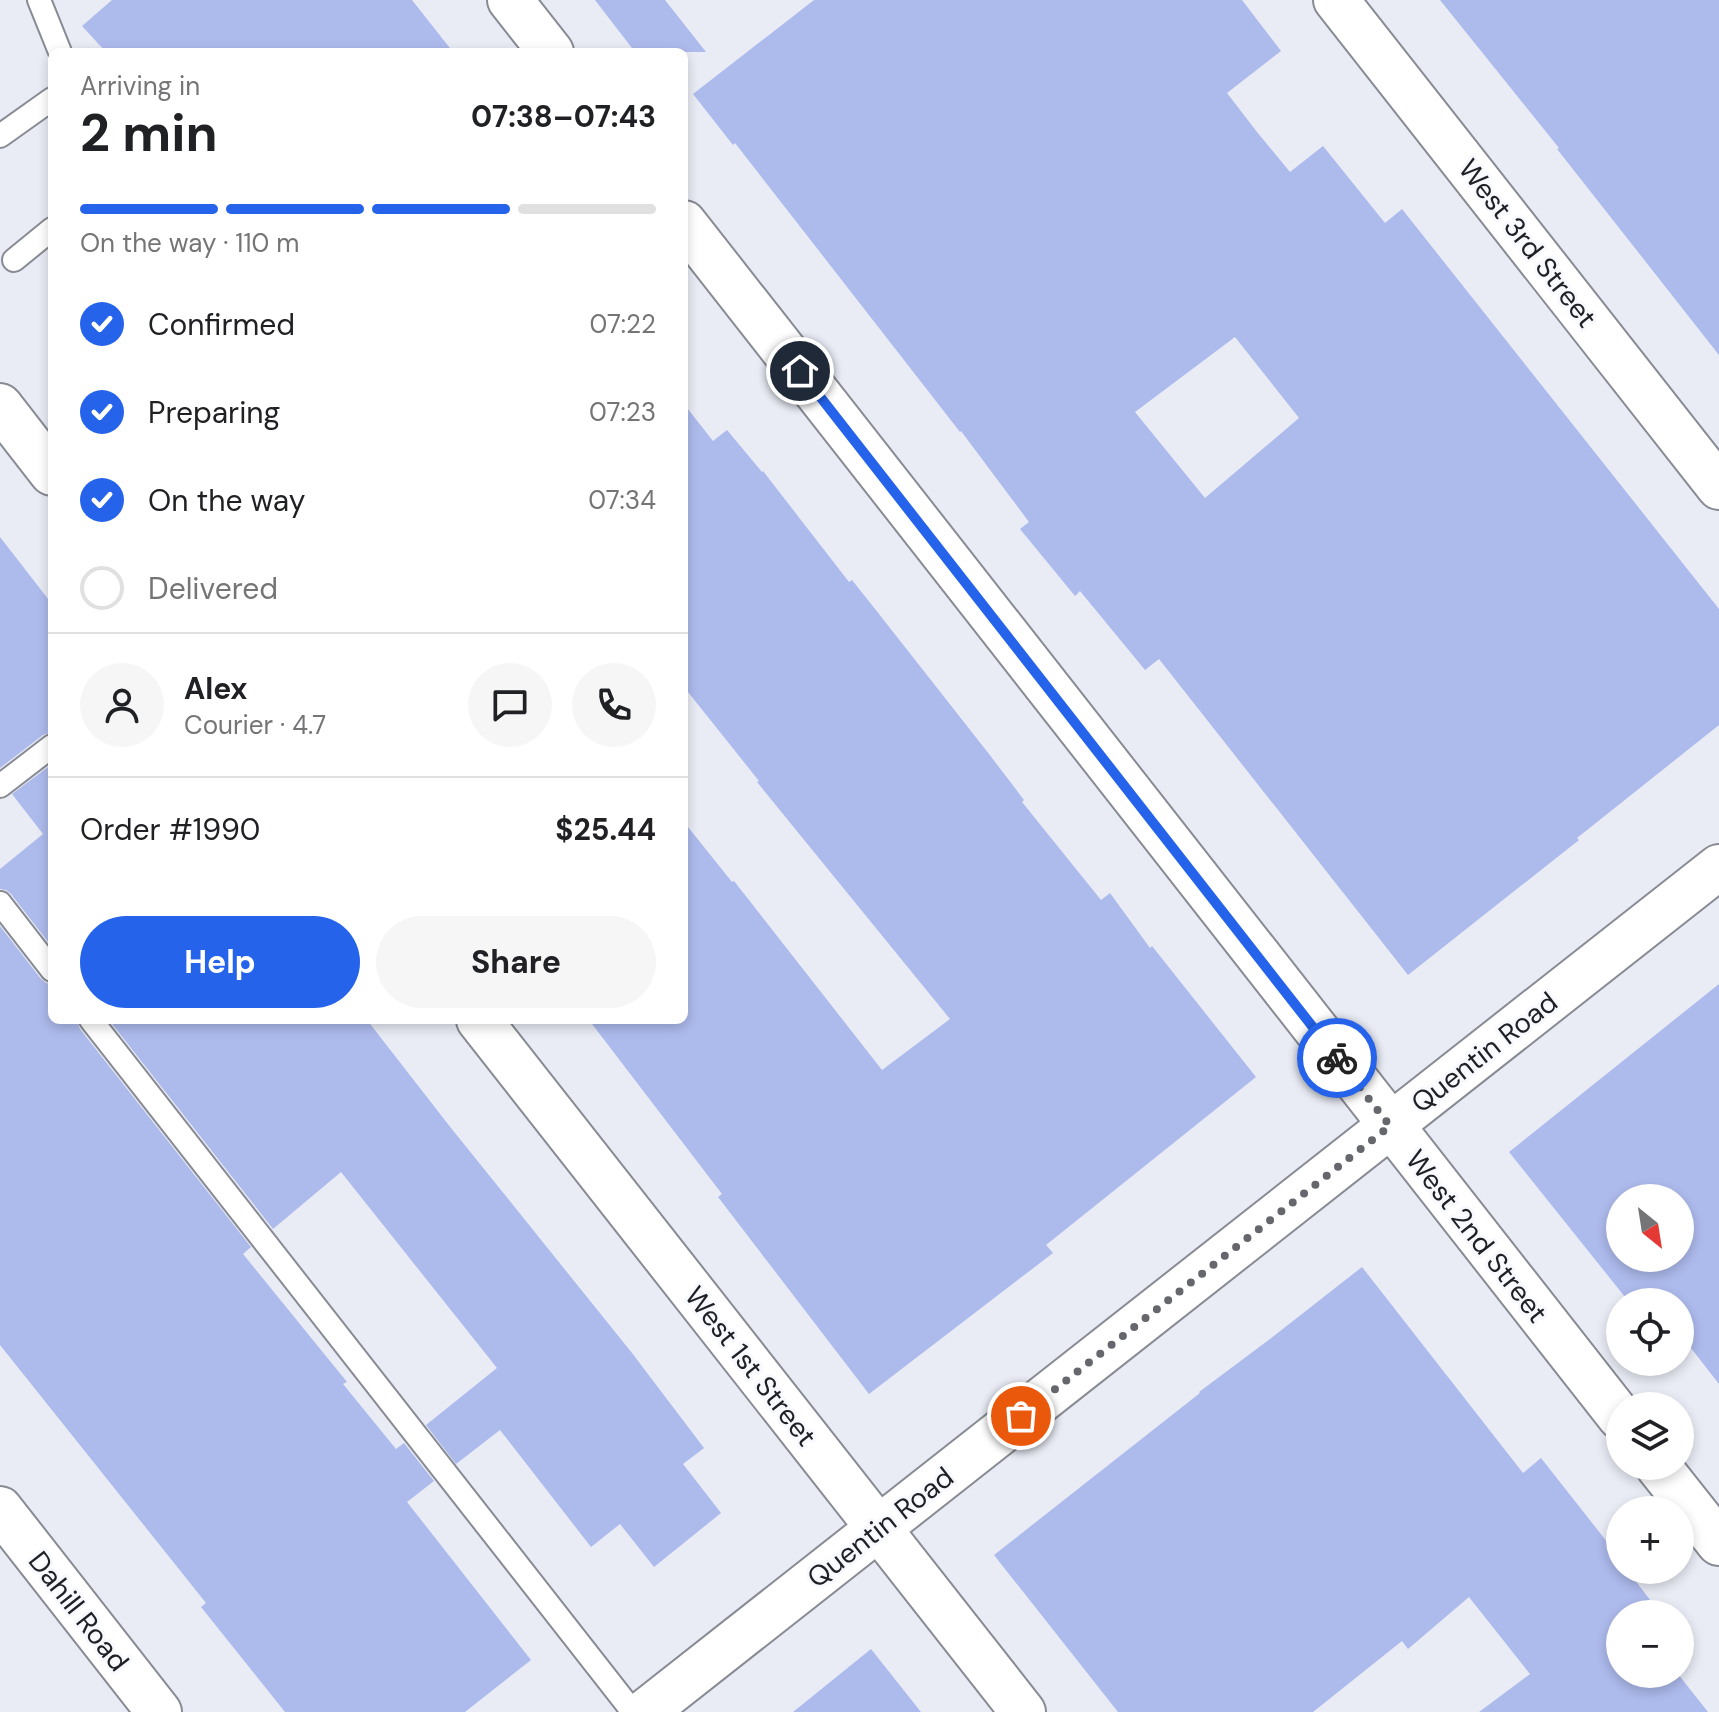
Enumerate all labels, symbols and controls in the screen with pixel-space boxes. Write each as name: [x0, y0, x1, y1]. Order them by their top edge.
text: Arriving in: [80, 69, 200, 103]
text: 07:38–07:43: [471, 97, 656, 136]
text: 2 min: [80, 99, 218, 167]
street label: West 3rd Street: [1450, 151, 1605, 335]
text: On the way · 110 m: [80, 226, 299, 260]
icon: check: [80, 302, 124, 346]
text: Confirmed: [148, 305, 295, 344]
text: 07:22: [589, 307, 656, 341]
pin: [766, 337, 834, 405]
icon: home: [778, 349, 822, 393]
icon: check: [80, 390, 124, 434]
text: Preparing: [148, 393, 280, 432]
text: 07:23: [589, 395, 656, 429]
icon: check: [80, 478, 124, 522]
text: On the way: [148, 481, 305, 520]
text: 07:34: [588, 483, 656, 517]
text: Delivered: [148, 569, 278, 608]
button: person: [80, 663, 164, 747]
button: chat: [468, 663, 552, 747]
button: phone: [572, 663, 656, 747]
text: Alex: [184, 669, 247, 708]
text: Courier · 4.7: [184, 708, 326, 742]
text: Order #1990: [80, 810, 260, 849]
text: $25.44: [555, 810, 656, 849]
button: Help: [80, 916, 360, 1008]
button: Share: [376, 916, 656, 1008]
street label: Quentin Road: [1404, 984, 1565, 1121]
courier: [1297, 1018, 1377, 1098]
icon: bike: [1315, 1036, 1359, 1080]
street label: West 2nd Street: [1397, 1142, 1556, 1330]
north arrow: [1606, 1184, 1694, 1272]
map controls: [1606, 1184, 1694, 1688]
street label: West 1st Street: [676, 1279, 825, 1454]
button: locate: [1606, 1288, 1694, 1376]
pin: [987, 1382, 1055, 1450]
button: layers: [1606, 1392, 1694, 1480]
icon: bag: [999, 1394, 1043, 1438]
street label: Quentin Road: [800, 1459, 961, 1596]
button: +: [1606, 1496, 1694, 1584]
street label: Dahill Road: [20, 1544, 137, 1679]
button: −: [1606, 1600, 1694, 1688]

